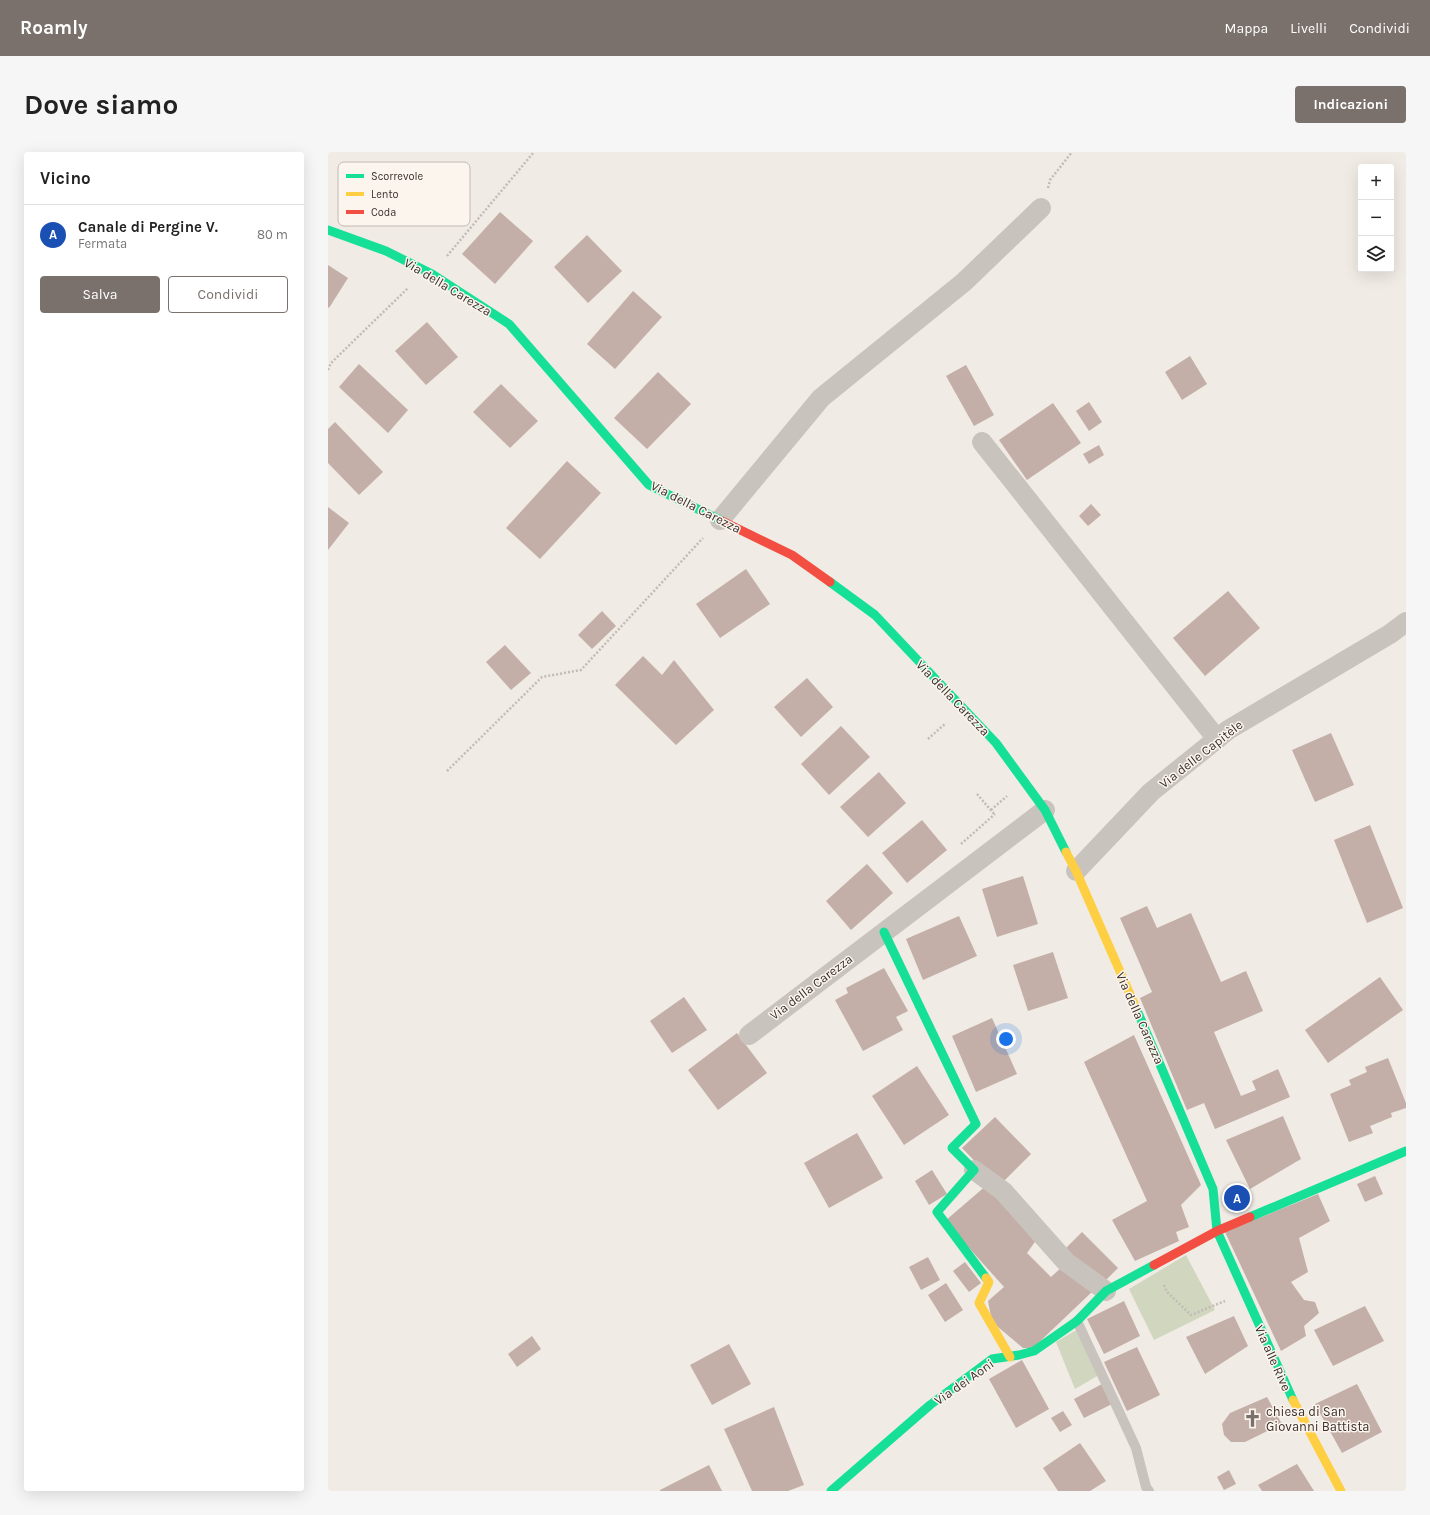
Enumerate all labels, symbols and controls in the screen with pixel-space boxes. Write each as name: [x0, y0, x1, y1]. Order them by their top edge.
text: Roamly: [20, 17, 87, 39]
text: Mappa: [1225, 20, 1268, 37]
text: Livelli: [1290, 20, 1327, 37]
text: Condividi: [1349, 20, 1410, 37]
button: Indicazioni: [1295, 86, 1406, 123]
text: Dove siamo: [24, 88, 178, 121]
legend: [338, 162, 470, 226]
map controls: [1358, 164, 1394, 272]
button: +: [1358, 164, 1394, 200]
text: Vicino: [40, 168, 91, 188]
text: Scorrevole: [371, 170, 424, 183]
text: Lento: [371, 188, 399, 201]
button: −: [1358, 200, 1394, 236]
text: Coda: [371, 206, 396, 219]
text: Canale di Pergine V.: [78, 218, 218, 236]
text: A: [49, 227, 57, 242]
text: 80 m: [257, 227, 288, 242]
text: Fermata: [78, 236, 127, 251]
button: layers: [1358, 236, 1394, 272]
street label: Via della Carezza: [402, 255, 494, 319]
button: Salva: [40, 276, 160, 313]
button: Condividi: [168, 276, 288, 313]
street label: Via della Carezza: [648, 478, 744, 536]
street label: Via della Carezza: [913, 657, 993, 739]
street label: Via delle Capitèle: [1156, 717, 1246, 791]
street label: Via della Carezza: [767, 951, 855, 1023]
street label: Via della Carezza: [1113, 970, 1167, 1066]
your location: [996, 1029, 1016, 1049]
pin: A: [1224, 1183, 1250, 1213]
street label: Via alle Rive: [1252, 1323, 1294, 1394]
street label: Via dei Aoni: [931, 1356, 997, 1408]
place label: chiesa di San Giovanni Battista: [1266, 1404, 1369, 1434]
church icon: chiesa di San Giovanni Battista: [1243, 1408, 1263, 1428]

